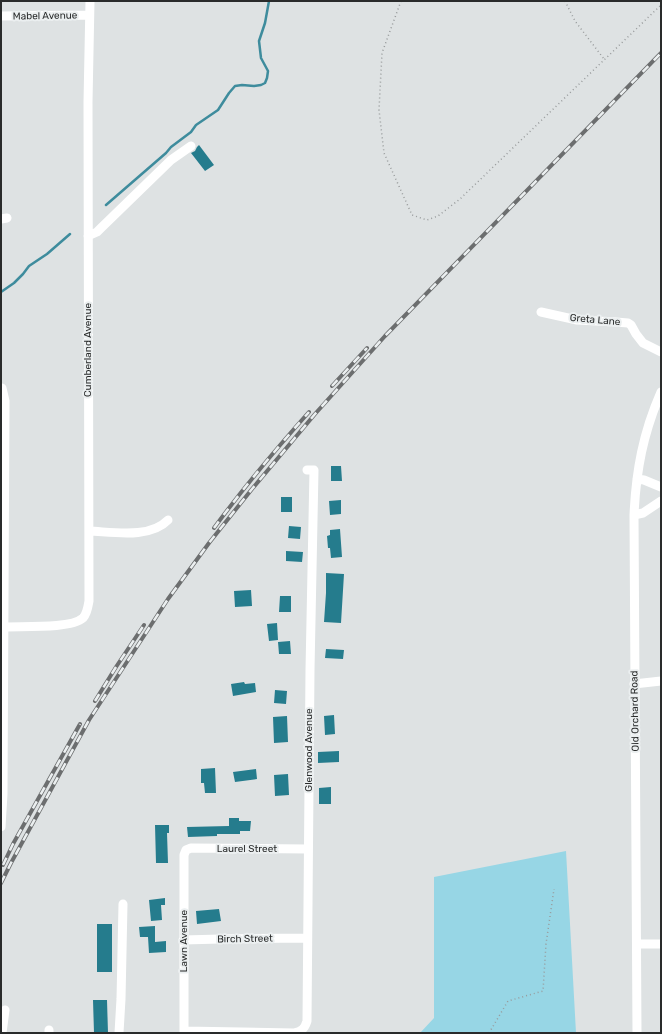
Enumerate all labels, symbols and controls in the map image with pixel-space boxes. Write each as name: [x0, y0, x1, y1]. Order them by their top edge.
street label: Mabel Avenue: [13, 9, 78, 23]
street label: Cumberland Avenue: [82, 303, 94, 397]
street label: Greta Lane: [569, 312, 621, 328]
street label: Old Orchard Road: [628, 670, 642, 752]
street label: Glenwood Avenue: [303, 708, 315, 792]
street label: Laurel Street: [217, 843, 277, 855]
street label: Lawn Avenue: [178, 909, 190, 972]
street label: Birch Street: [217, 933, 273, 945]

